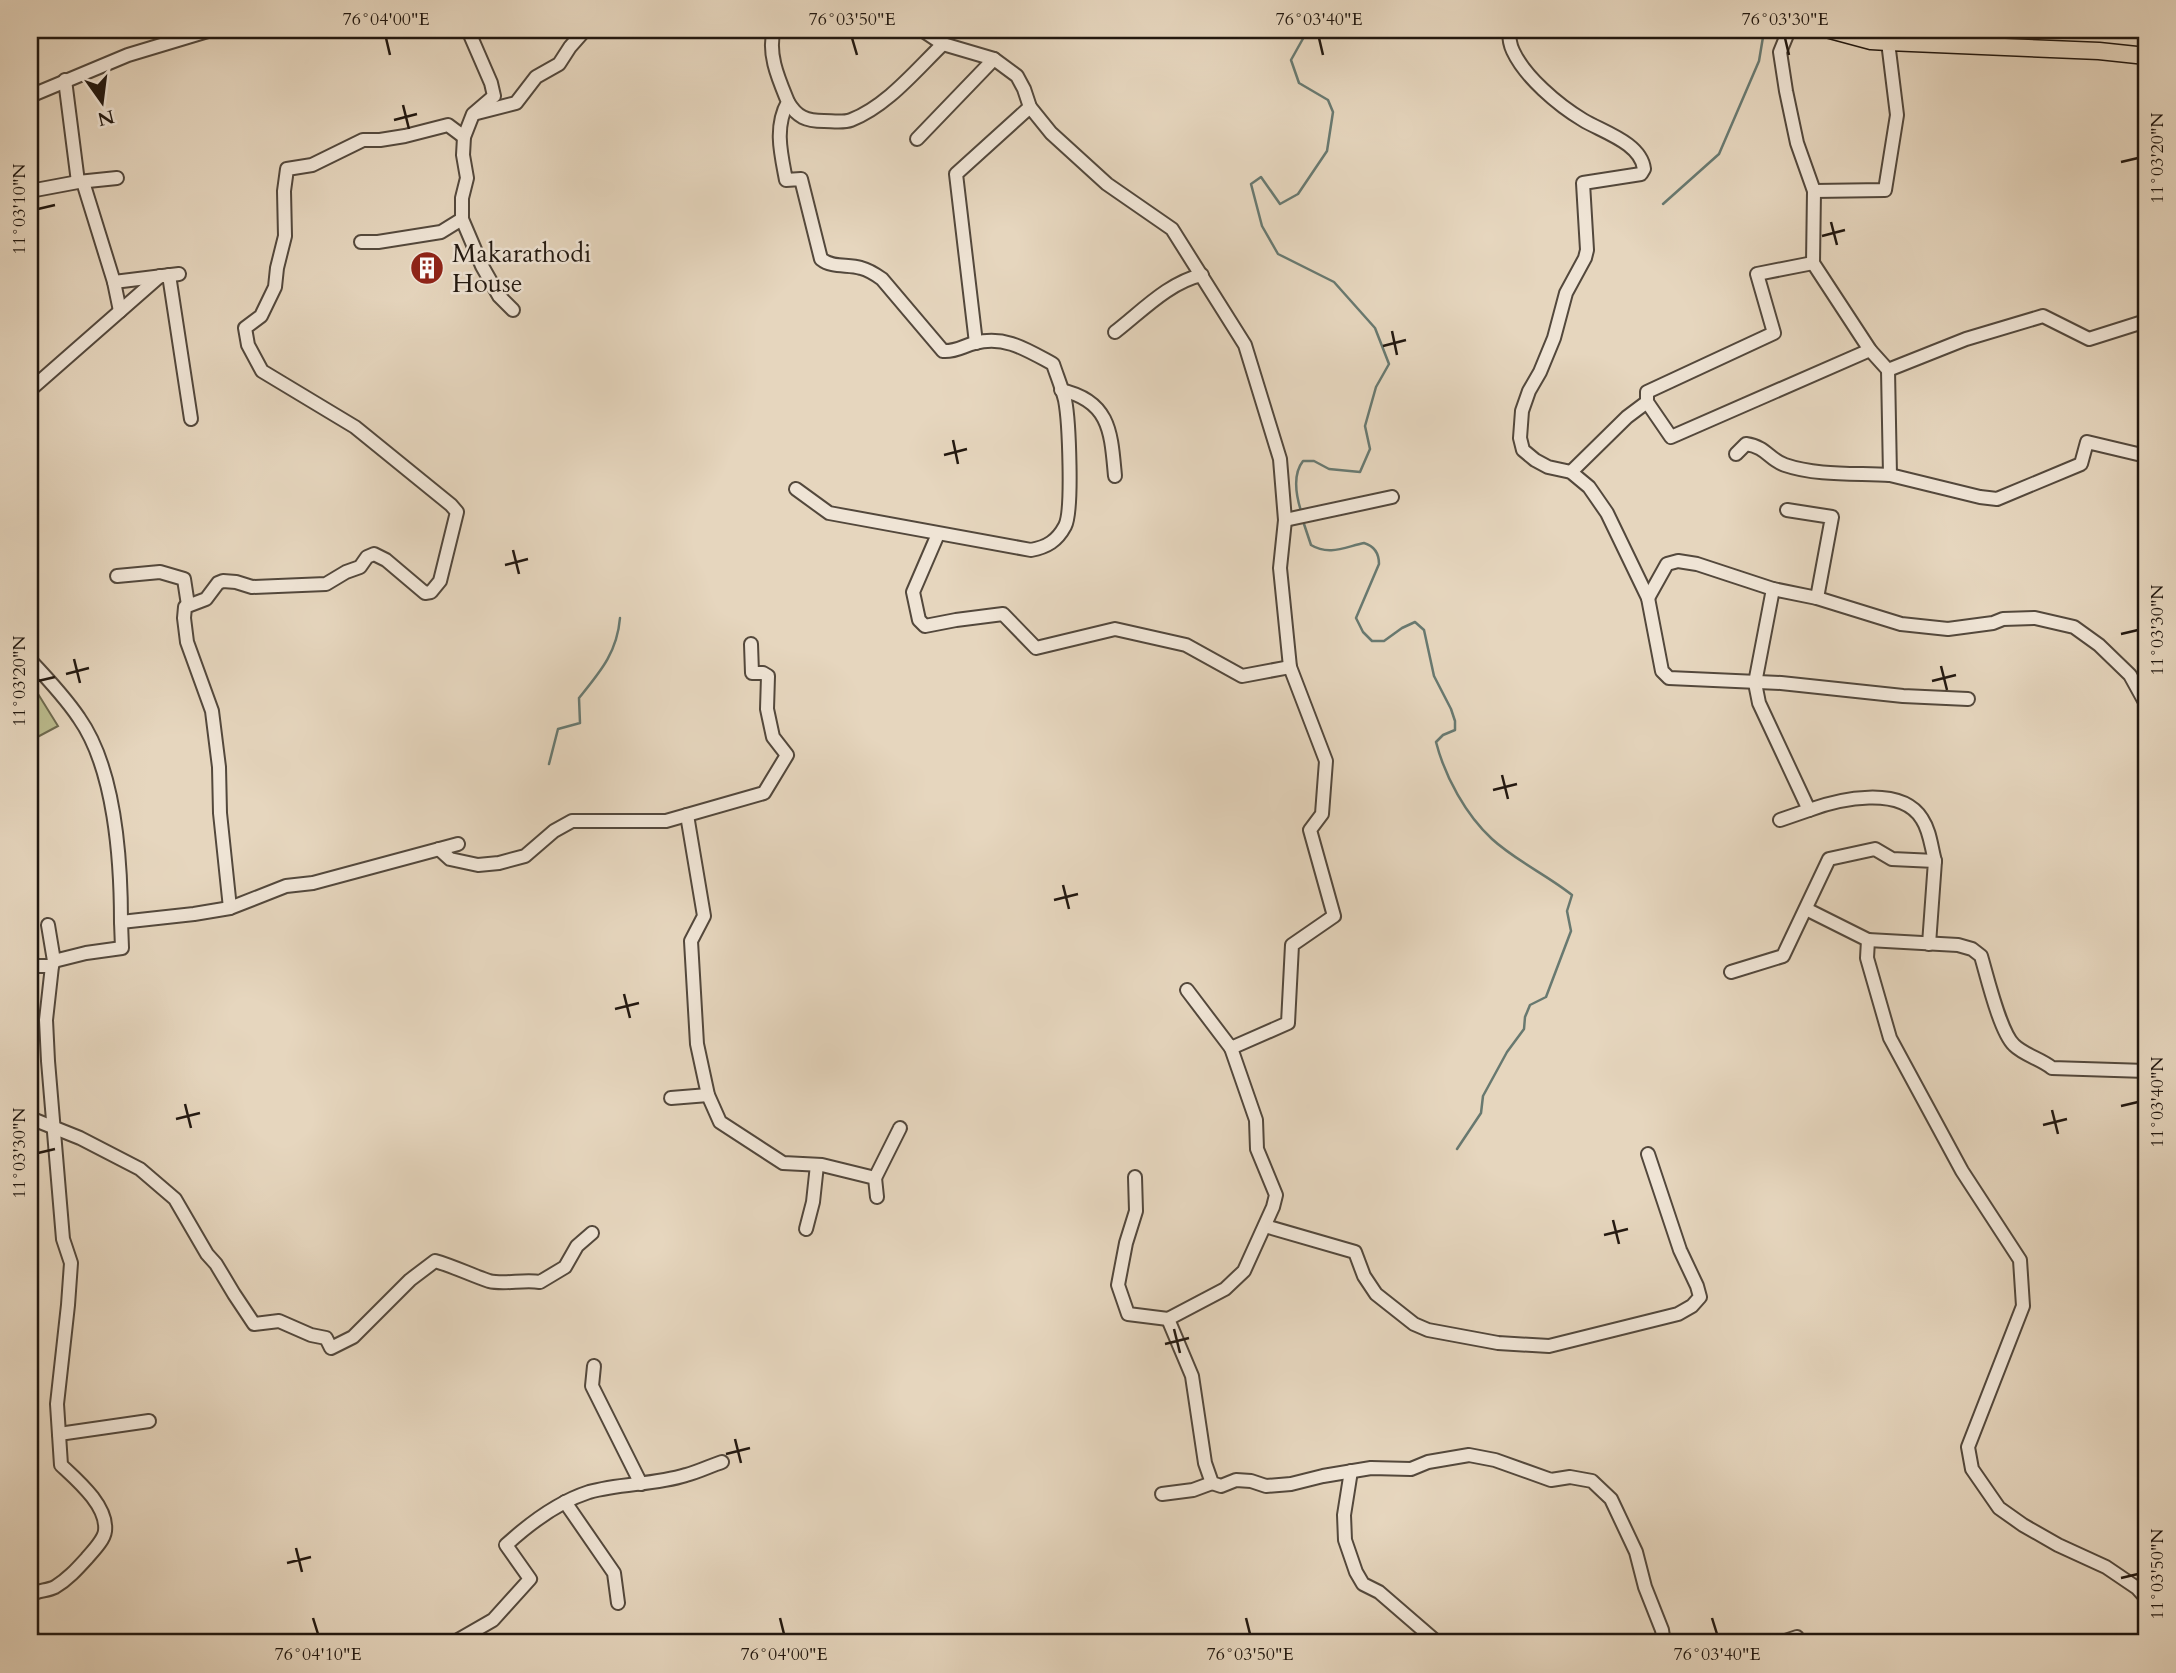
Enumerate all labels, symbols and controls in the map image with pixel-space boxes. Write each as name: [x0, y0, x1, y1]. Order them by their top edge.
text: 76°04'00"E: [342, 7, 430, 32]
text: 76°03'50"E: [808, 7, 896, 32]
text: 76°03'40"E: [1275, 7, 1363, 32]
text: 76°03'30"E: [1741, 7, 1829, 32]
north arrow: [66, 66, 136, 136]
text: N: [94, 103, 117, 132]
text: 11°03'20"N: [2145, 112, 2170, 204]
text: 11°03'10"N: [7, 163, 32, 255]
place label: Makarathodi House: [452, 236, 591, 301]
building icon: Makarathodi House: [408, 249, 446, 287]
text: 11°03'30"N: [2145, 584, 2170, 676]
text: 11°03'20"N: [7, 635, 32, 727]
text: 11°03'40"N: [2145, 1056, 2170, 1148]
text: 11°03'30"N: [7, 1107, 32, 1199]
text: 11°03'50"N: [2145, 1528, 2170, 1620]
text: 76°04'10"E: [274, 1642, 362, 1667]
text: 76°04'00"E: [740, 1642, 828, 1667]
text: 76°03'50"E: [1206, 1642, 1294, 1667]
text: 76°03'40"E: [1673, 1642, 1761, 1667]

